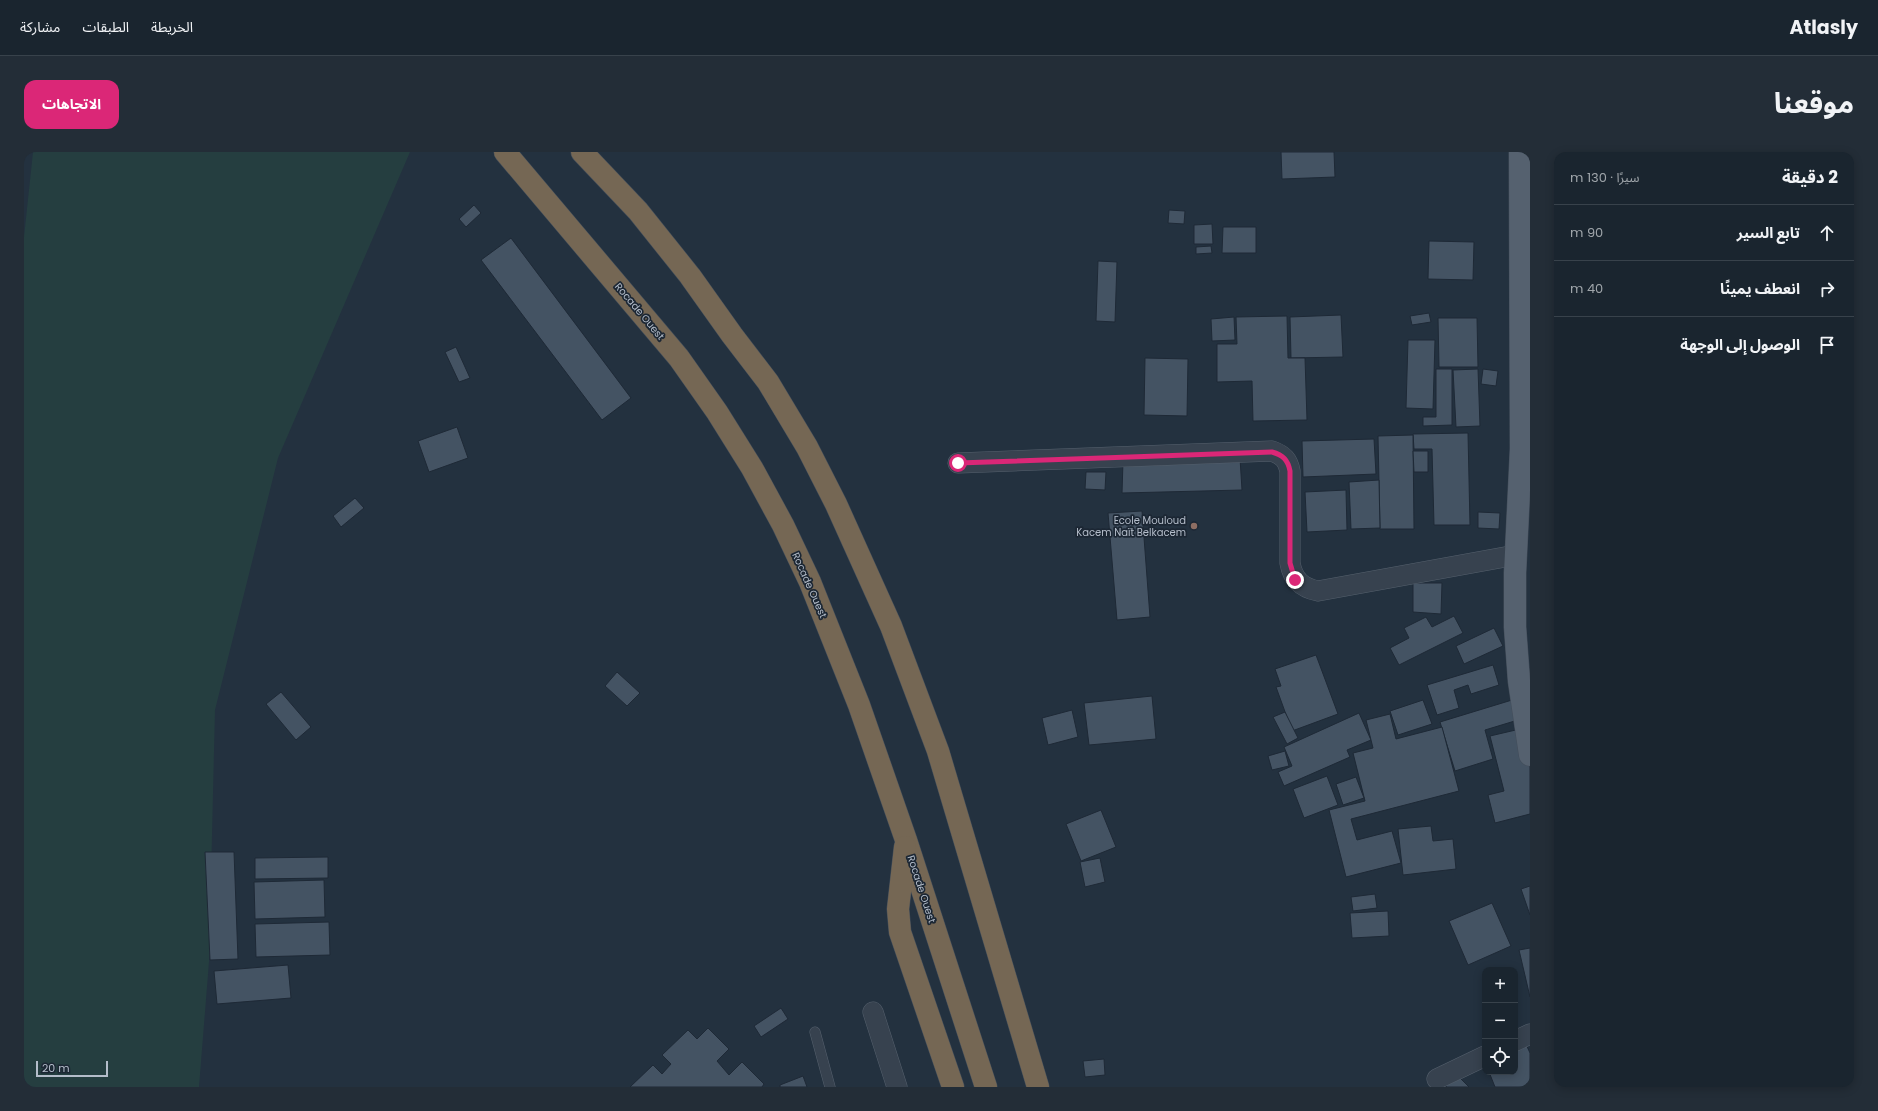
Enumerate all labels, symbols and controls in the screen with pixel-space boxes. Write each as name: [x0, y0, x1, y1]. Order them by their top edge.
text: Atlasly: [1790, 14, 1858, 41]
text: مشاركة: [20, 17, 60, 37]
text: الطبقات: [82, 17, 129, 37]
text: الخريطة: [151, 17, 193, 37]
button: الاتجاهات: [24, 80, 119, 129]
text: موقعنا: [1774, 84, 1854, 123]
text: 2 دقيقة: [1782, 165, 1838, 189]
text: سيرًا · 130 m: [1570, 168, 1640, 187]
text: تابع السير: [1737, 222, 1800, 243]
icon: ahead: [1816, 222, 1838, 244]
text: 90 m: [1570, 223, 1603, 242]
text: انعطف يمينًا: [1720, 278, 1800, 299]
icon: right: [1816, 278, 1838, 300]
text: 40 m: [1570, 279, 1603, 298]
street label: Rocade Ouest: [611, 280, 668, 343]
text: الوصول إلى الوجهة: [1680, 334, 1800, 355]
icon: arrive: [1816, 334, 1838, 356]
route start: [949, 454, 967, 472]
place label: Ecole Mouloud Kacem Naït Belkacem: [1076, 513, 1186, 540]
marker: Ecole Mouloud Kacem Naït Belkacem: [1189, 521, 1199, 531]
street label: Rocade Ouest: [788, 550, 831, 621]
route end: [1286, 571, 1304, 589]
street label: Rocade Ouest: [904, 853, 940, 925]
map controls: [1482, 967, 1518, 1075]
button: +: [1482, 967, 1518, 1003]
button: −: [1482, 1003, 1518, 1039]
button: locate: [1482, 1039, 1518, 1075]
scale bar: [36, 1059, 108, 1078]
text: 20 m: [42, 1060, 70, 1076]

